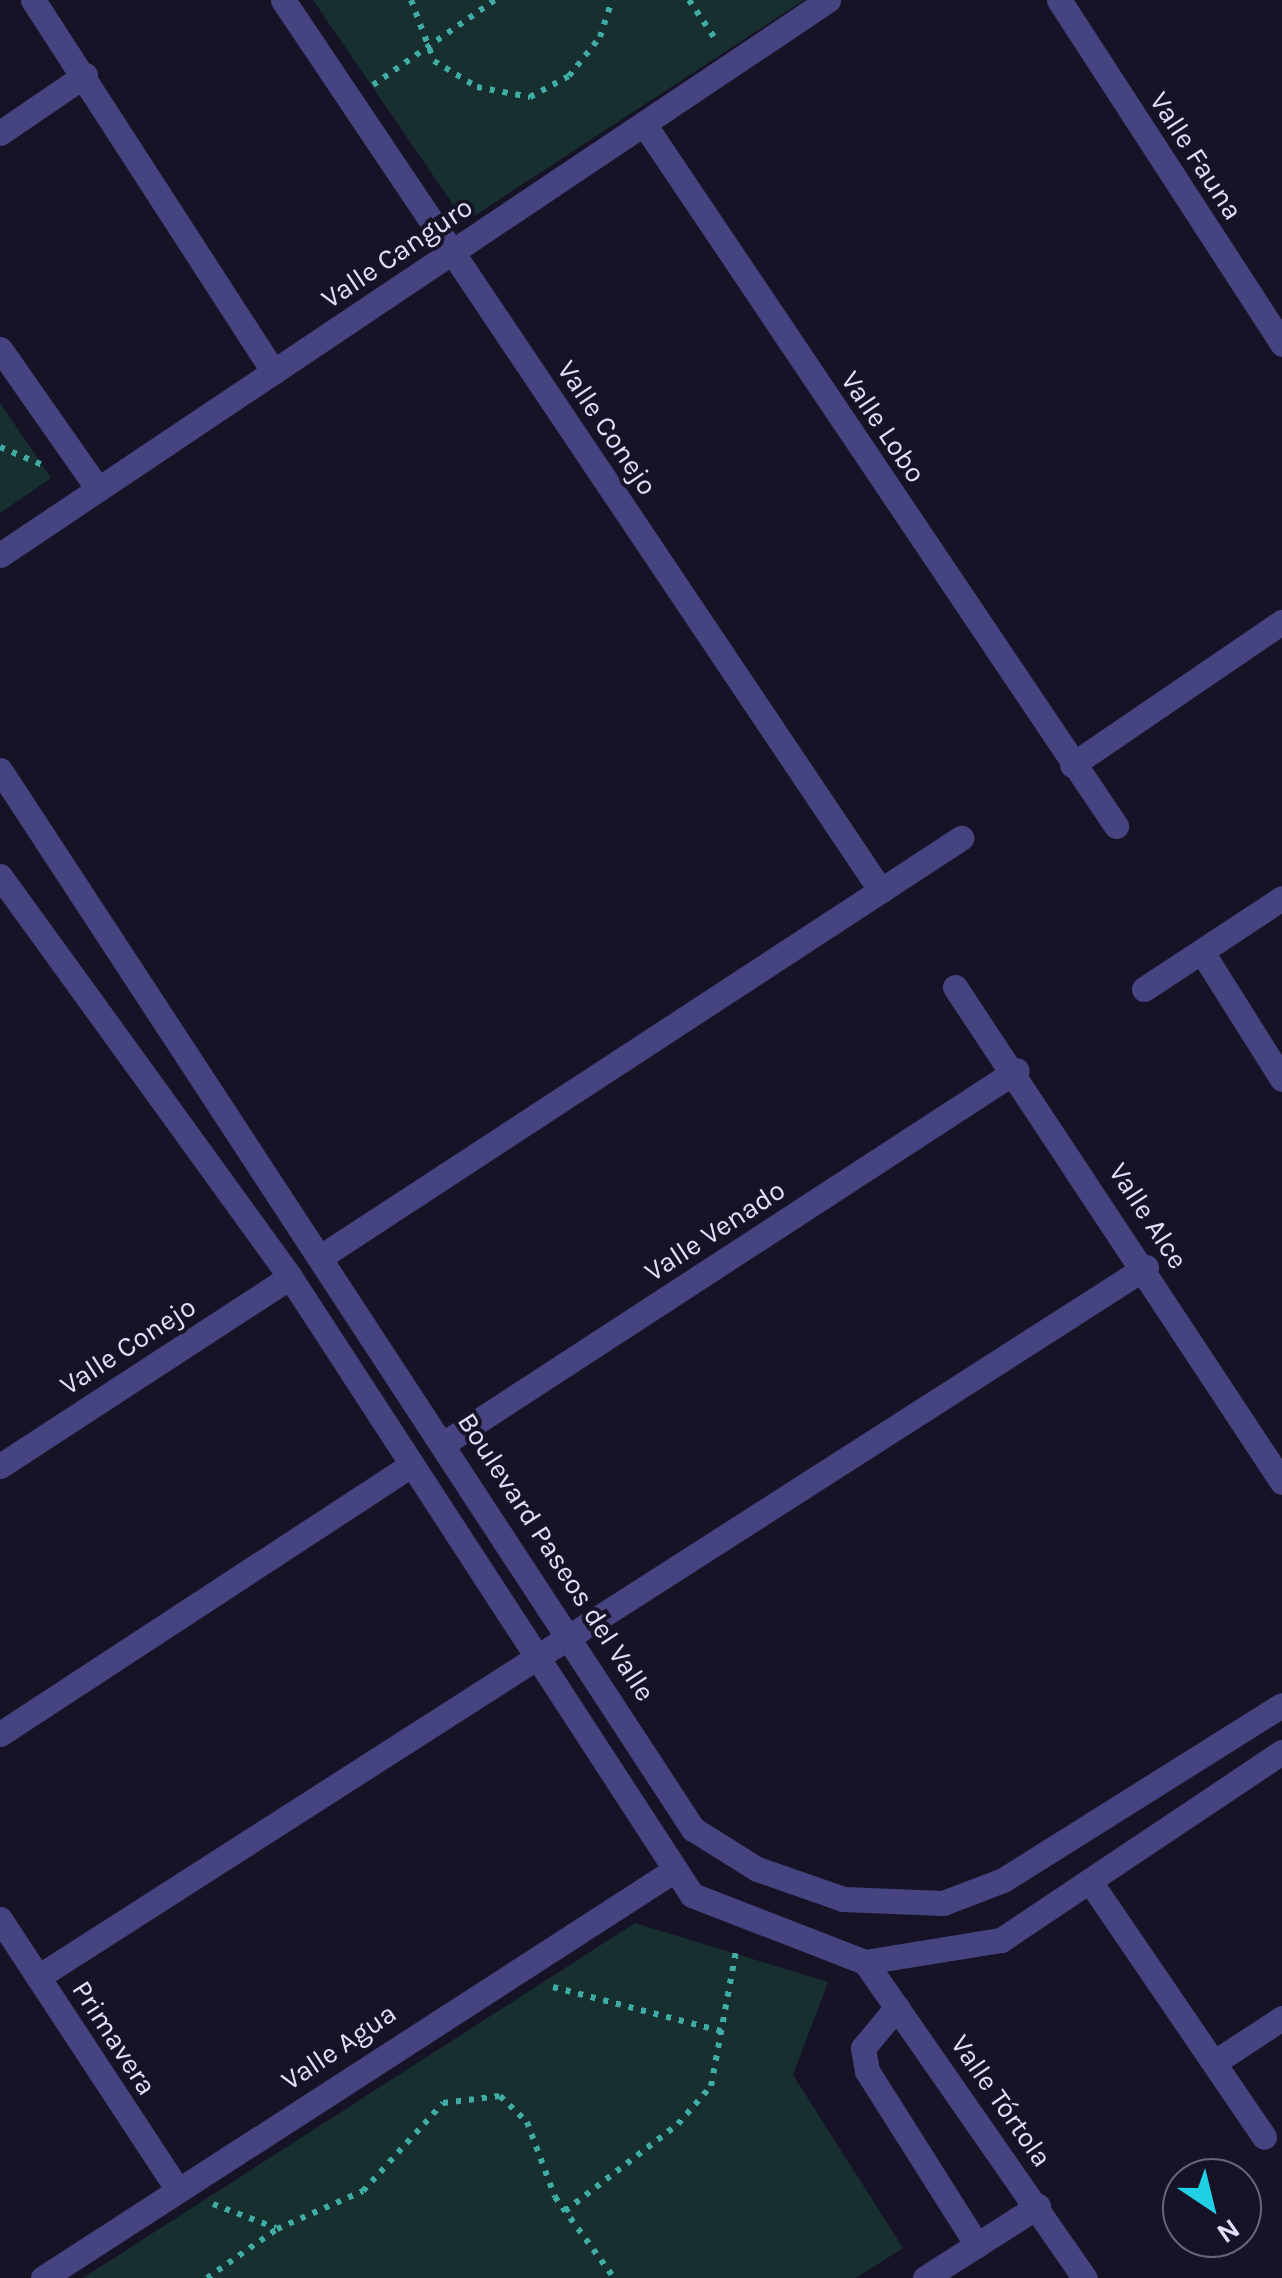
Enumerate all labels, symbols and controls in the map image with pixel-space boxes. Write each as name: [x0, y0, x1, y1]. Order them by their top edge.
street label: Valle Fauna: [1142, 86, 1250, 226]
street label: Valle Canguro: [315, 190, 479, 316]
street label: Valle Conejo: [550, 354, 664, 502]
street label: Valle Lobo: [833, 365, 933, 489]
street label: Valle Alce: [1101, 1157, 1195, 1275]
street label: Valle Venado: [639, 1173, 791, 1289]
street label: Valle Conejo: [54, 1290, 202, 1402]
street label: Boulevard Paseos del Valle: [450, 1406, 662, 1708]
street label: Primavera: [65, 1975, 163, 2101]
street label: Valle Agua: [275, 1996, 403, 2098]
street label: Valle Tórtola: [943, 2029, 1059, 2173]
north arrow: [1162, 2158, 1262, 2258]
text: N: [1211, 2212, 1246, 2251]

